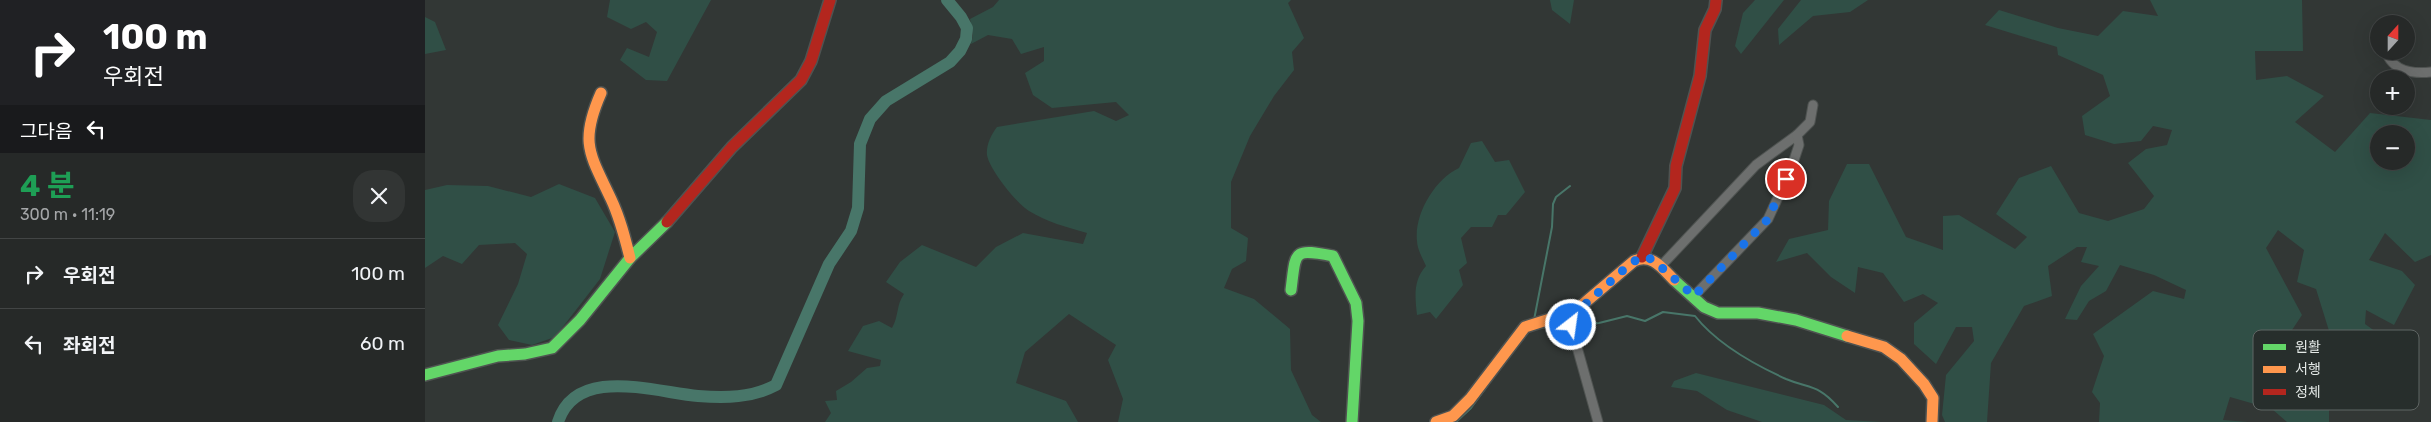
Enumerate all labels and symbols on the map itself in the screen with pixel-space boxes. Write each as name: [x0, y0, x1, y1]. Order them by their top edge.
north arrow: [2370, 15, 2415, 60]
pin: [1765, 158, 1807, 200]
position arrow: [1544, 298, 1596, 350]
legend: [2253, 330, 2419, 410]
text: 원활: [2295, 339, 2321, 356]
text: 서행: [2295, 361, 2321, 378]
text: 정체: [2295, 384, 2321, 401]

